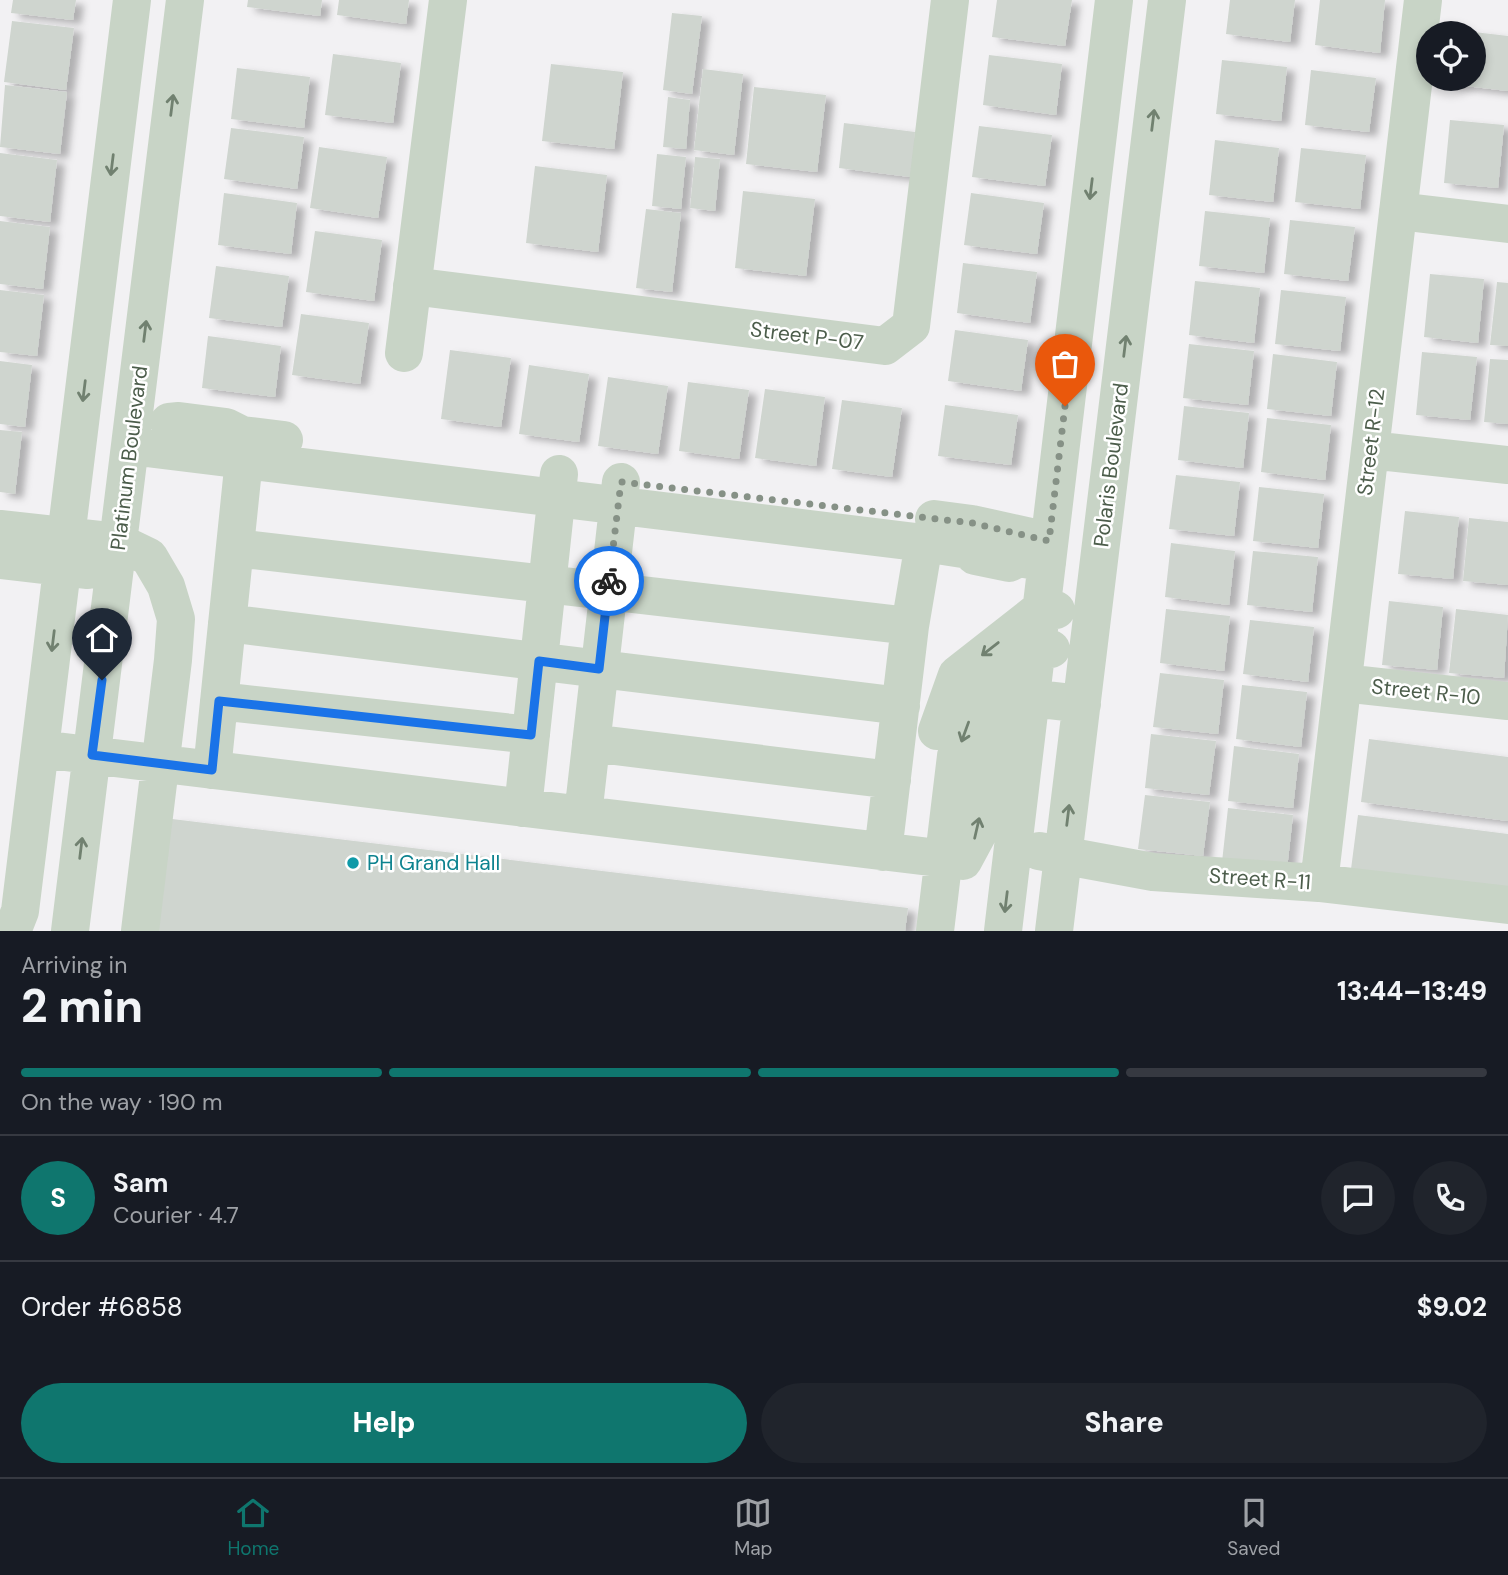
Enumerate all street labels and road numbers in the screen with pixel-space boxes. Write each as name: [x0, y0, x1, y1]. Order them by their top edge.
street label: Street P-07: [749, 315, 865, 357]
street label: Platinum Boulevard: [104, 364, 154, 552]
street label: Polaris Boulevard: [1087, 381, 1135, 549]
street label: Street R-12: [1351, 387, 1391, 497]
street label: Street R-10: [1370, 672, 1482, 712]
street label: Street R-11: [1208, 861, 1312, 897]

